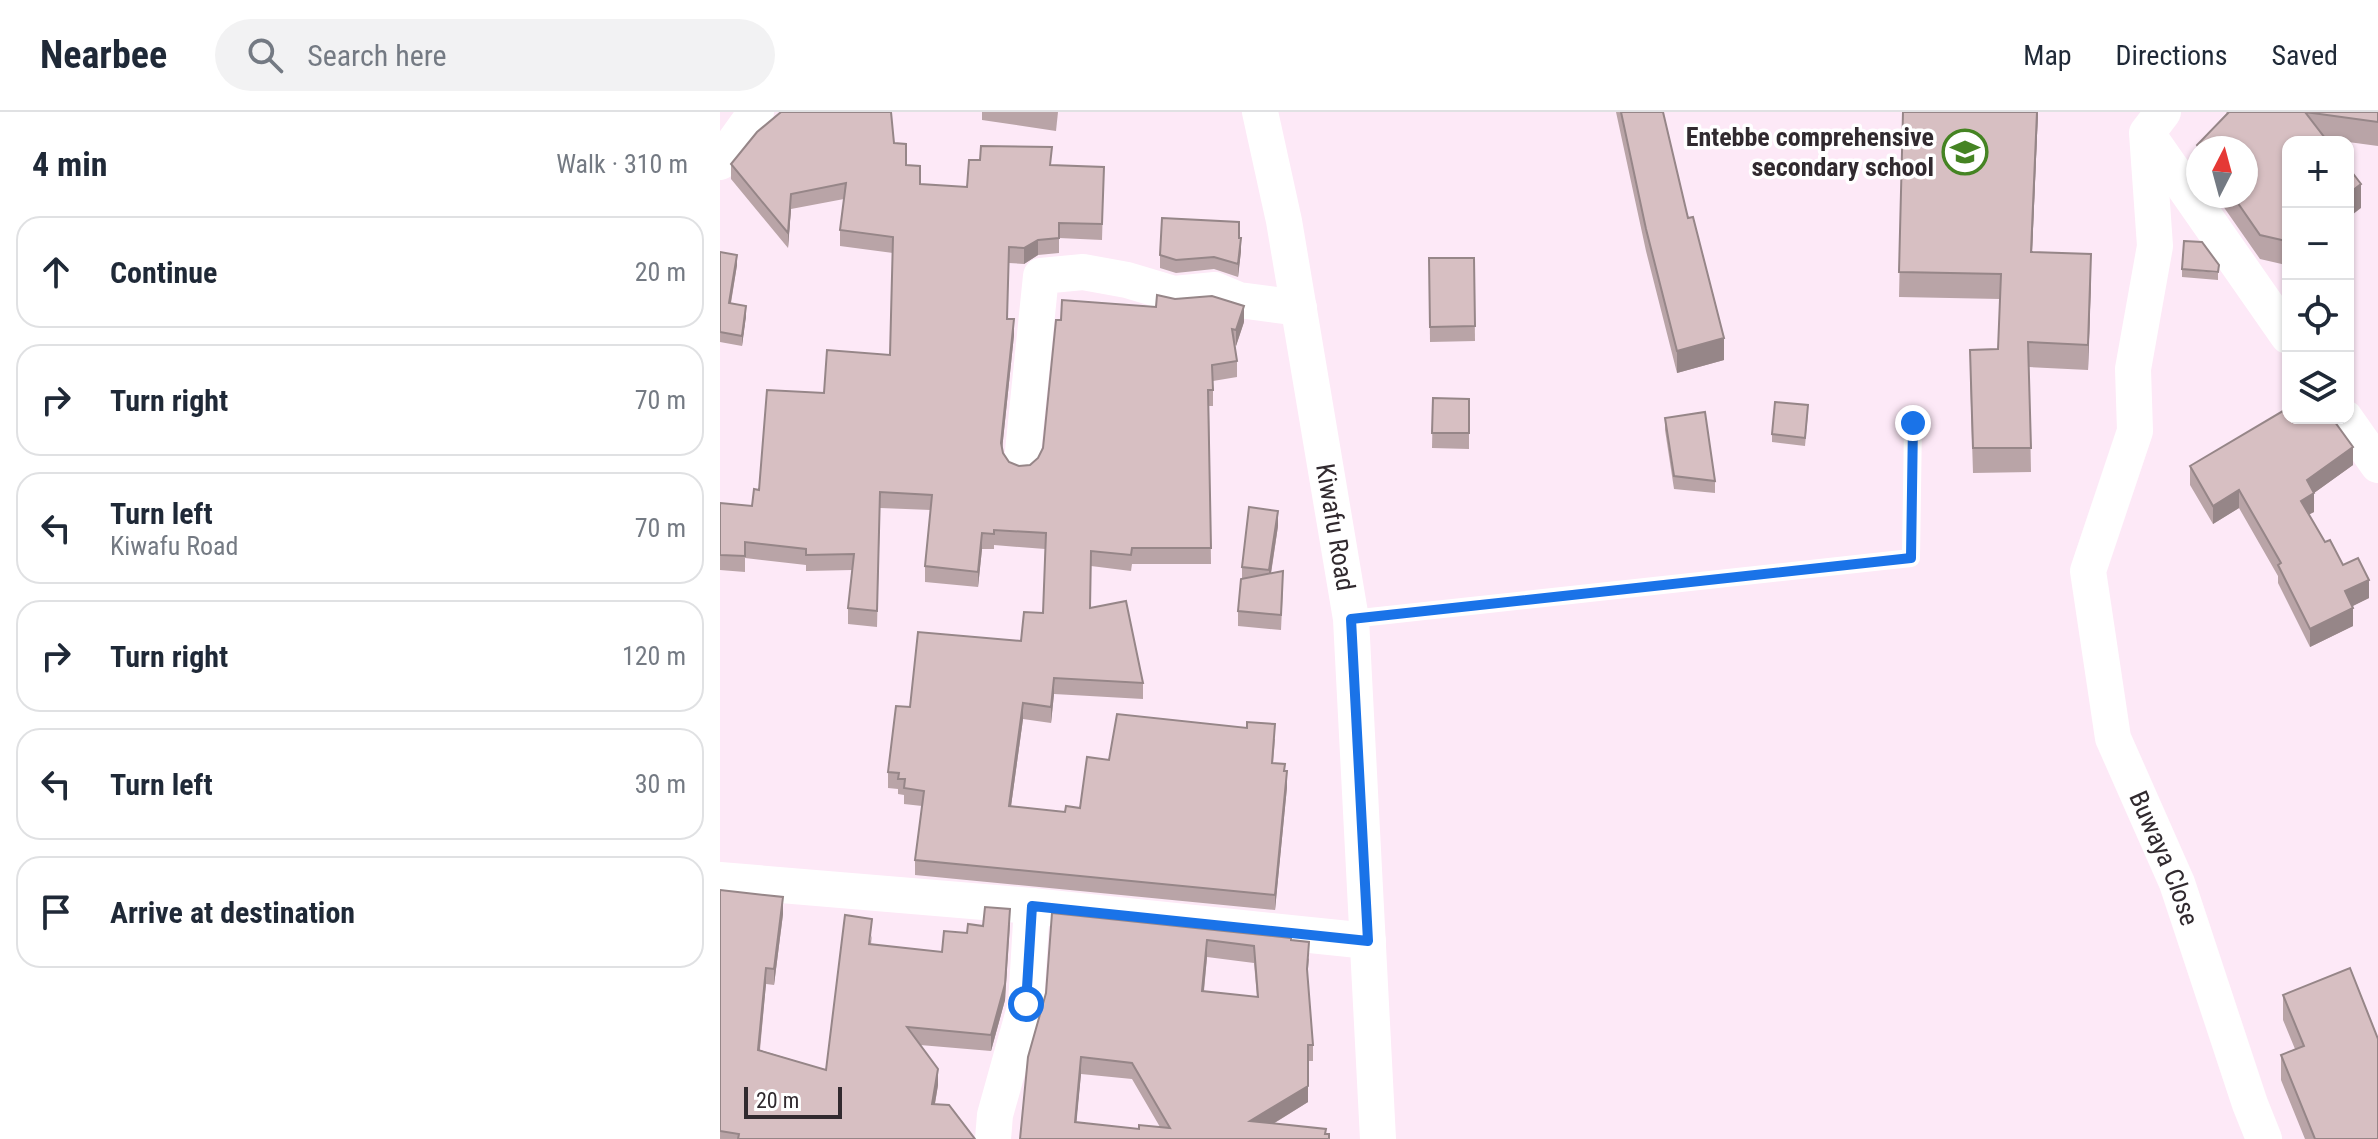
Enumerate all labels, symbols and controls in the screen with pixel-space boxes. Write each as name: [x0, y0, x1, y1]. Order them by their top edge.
search box: [215, 19, 775, 91]
text: Nearbee: [40, 33, 167, 77]
icon: search: [243, 33, 287, 77]
text: Search here: [307, 38, 447, 73]
text: Map: [2023, 39, 2072, 72]
text: Directions: [2116, 39, 2227, 72]
text: Saved: [2271, 39, 2338, 72]
place label: Entebbe comprehensive secondary school: [1686, 122, 1934, 182]
school or university icon: Entebbe comprehensive secondary school: [1941, 128, 1989, 176]
north arrow: [2186, 136, 2258, 208]
map controls: [2282, 136, 2354, 424]
button: +: [2282, 136, 2354, 208]
text: 4 min: [32, 144, 108, 184]
text: Walk · 310 m: [556, 149, 688, 179]
button: −: [2282, 208, 2354, 280]
icon: ahead: [34, 250, 78, 294]
text: Continue: [110, 255, 217, 290]
text: 20 m: [635, 257, 686, 287]
button: locate: [2282, 280, 2354, 352]
button: layers: [2282, 352, 2354, 424]
icon: right: [34, 378, 78, 422]
text: Turn right: [110, 383, 228, 418]
text: 70 m: [635, 385, 686, 415]
route end: [1895, 405, 1931, 441]
street label: Kiwafu Road: [1310, 461, 1361, 593]
text: Turn left: [110, 496, 213, 531]
icon: left: [34, 506, 78, 550]
text: 70 m: [635, 513, 686, 543]
text: Kiwafu Road: [110, 531, 238, 561]
icon: right: [34, 634, 78, 678]
text: Turn right: [110, 639, 228, 674]
text: 120 m: [622, 641, 686, 671]
icon: left: [34, 762, 78, 806]
text: Turn left: [110, 767, 213, 802]
text: 30 m: [635, 769, 686, 799]
street label: Buwaya Close: [2123, 786, 2205, 929]
icon: arrive: [34, 890, 78, 934]
text: Arrive at destination: [110, 895, 355, 930]
route start: [1008, 986, 1044, 1022]
scale bar: [744, 1083, 842, 1119]
text: 20 m: [756, 1088, 799, 1113]

